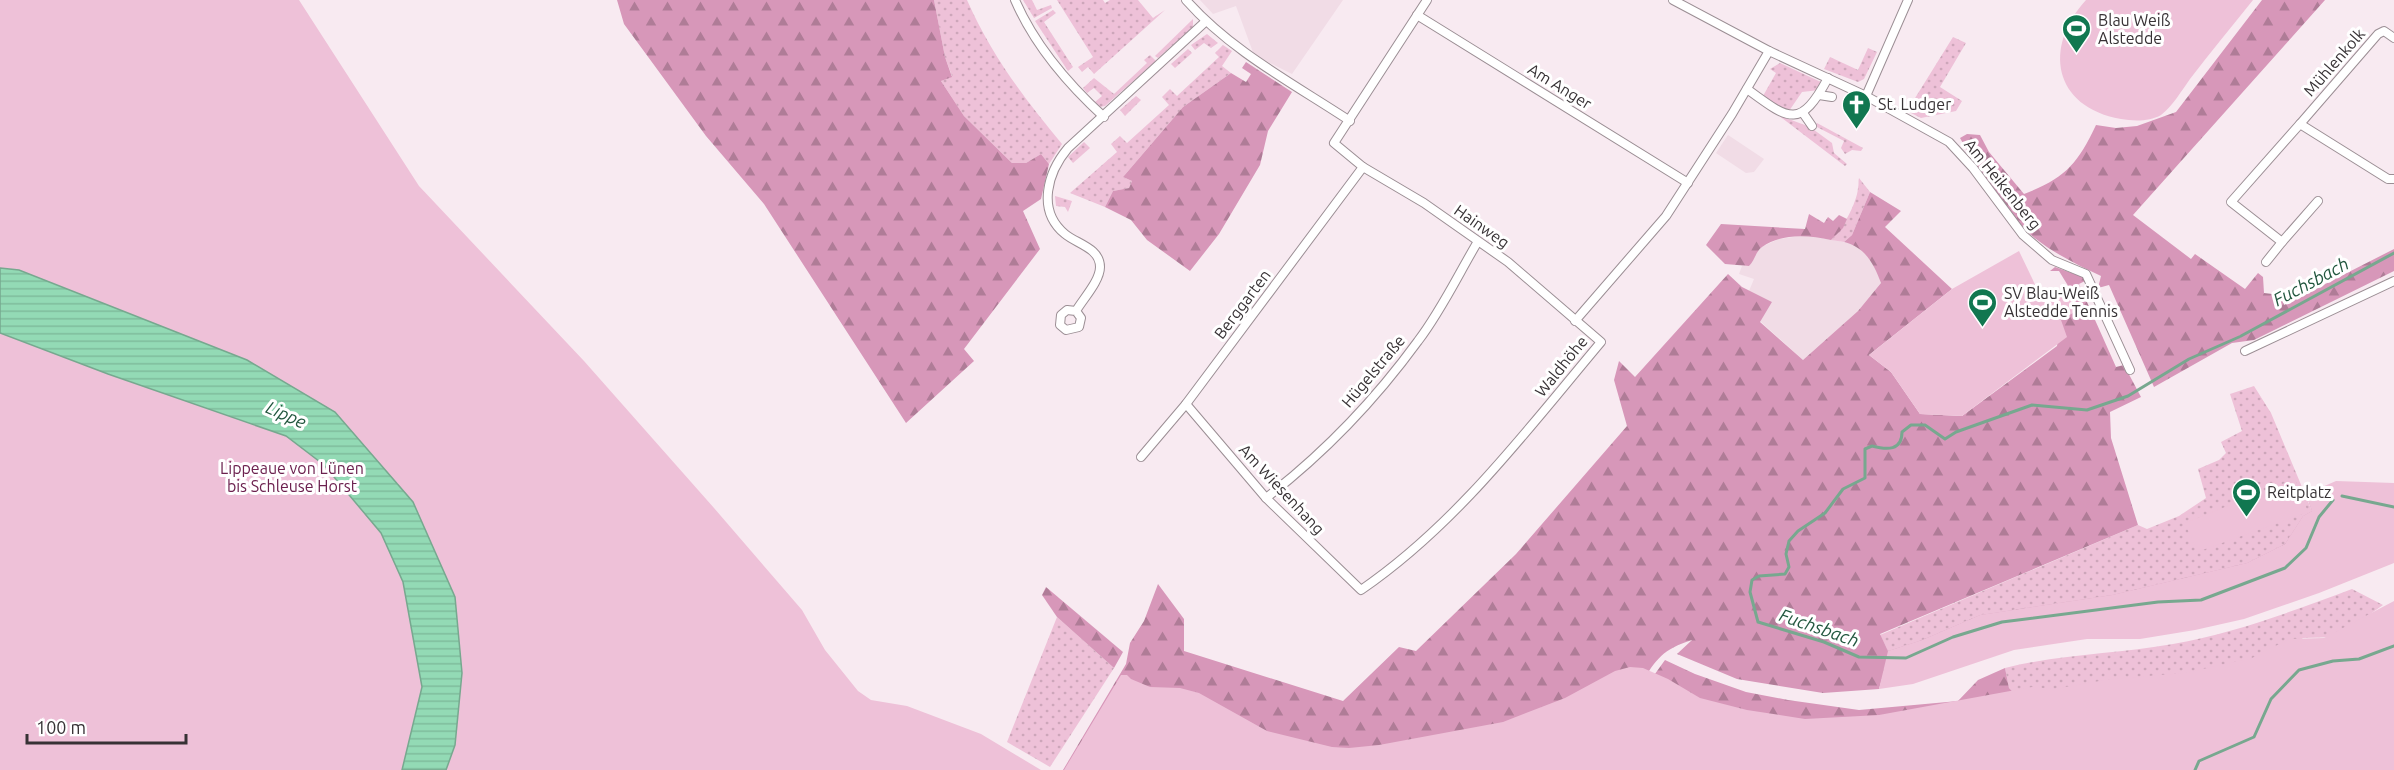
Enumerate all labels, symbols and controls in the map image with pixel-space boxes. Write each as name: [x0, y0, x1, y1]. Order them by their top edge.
place label: Blau Weiß Alstedde: [2098, 11, 2171, 47]
sports icon: Blau Weiß Alstedde: [2061, 13, 2093, 55]
street label: Mühlenkolk: [2300, 24, 2368, 100]
street label: Am Anger: [1525, 59, 1595, 113]
church icon: St. Ludger: [1841, 88, 1873, 130]
place label: St. Ludger: [1878, 95, 1951, 113]
street label: Am Heikenberg: [1961, 135, 2045, 233]
street label: Hainweg: [1451, 201, 1513, 251]
water label: Fuchsbach: [2269, 253, 2352, 309]
street label: Berggarten: [1210, 266, 1274, 342]
place label: SV Blau-Weiß Alstedde Tennis: [2004, 284, 2118, 320]
sports icon: SV Blau-Weiß Alstedde Tennis: [1967, 286, 1999, 328]
street label: Hügelstraße: [1338, 331, 1408, 411]
street label: Waldhöhe: [1531, 332, 1591, 400]
water label: Lippe: [263, 396, 310, 432]
street label: Am Wiesenhang: [1236, 440, 1328, 538]
park label: Lippeaue von Lünen bis Schleuse Horst: [220, 459, 364, 495]
sports icon: Reitplatz: [2230, 476, 2262, 518]
place label: Reitplatz: [2267, 483, 2331, 501]
water label: Fuchsbach: [1777, 604, 1862, 650]
scale bar: [27, 707, 186, 745]
text: 100 m: [36, 717, 86, 737]

